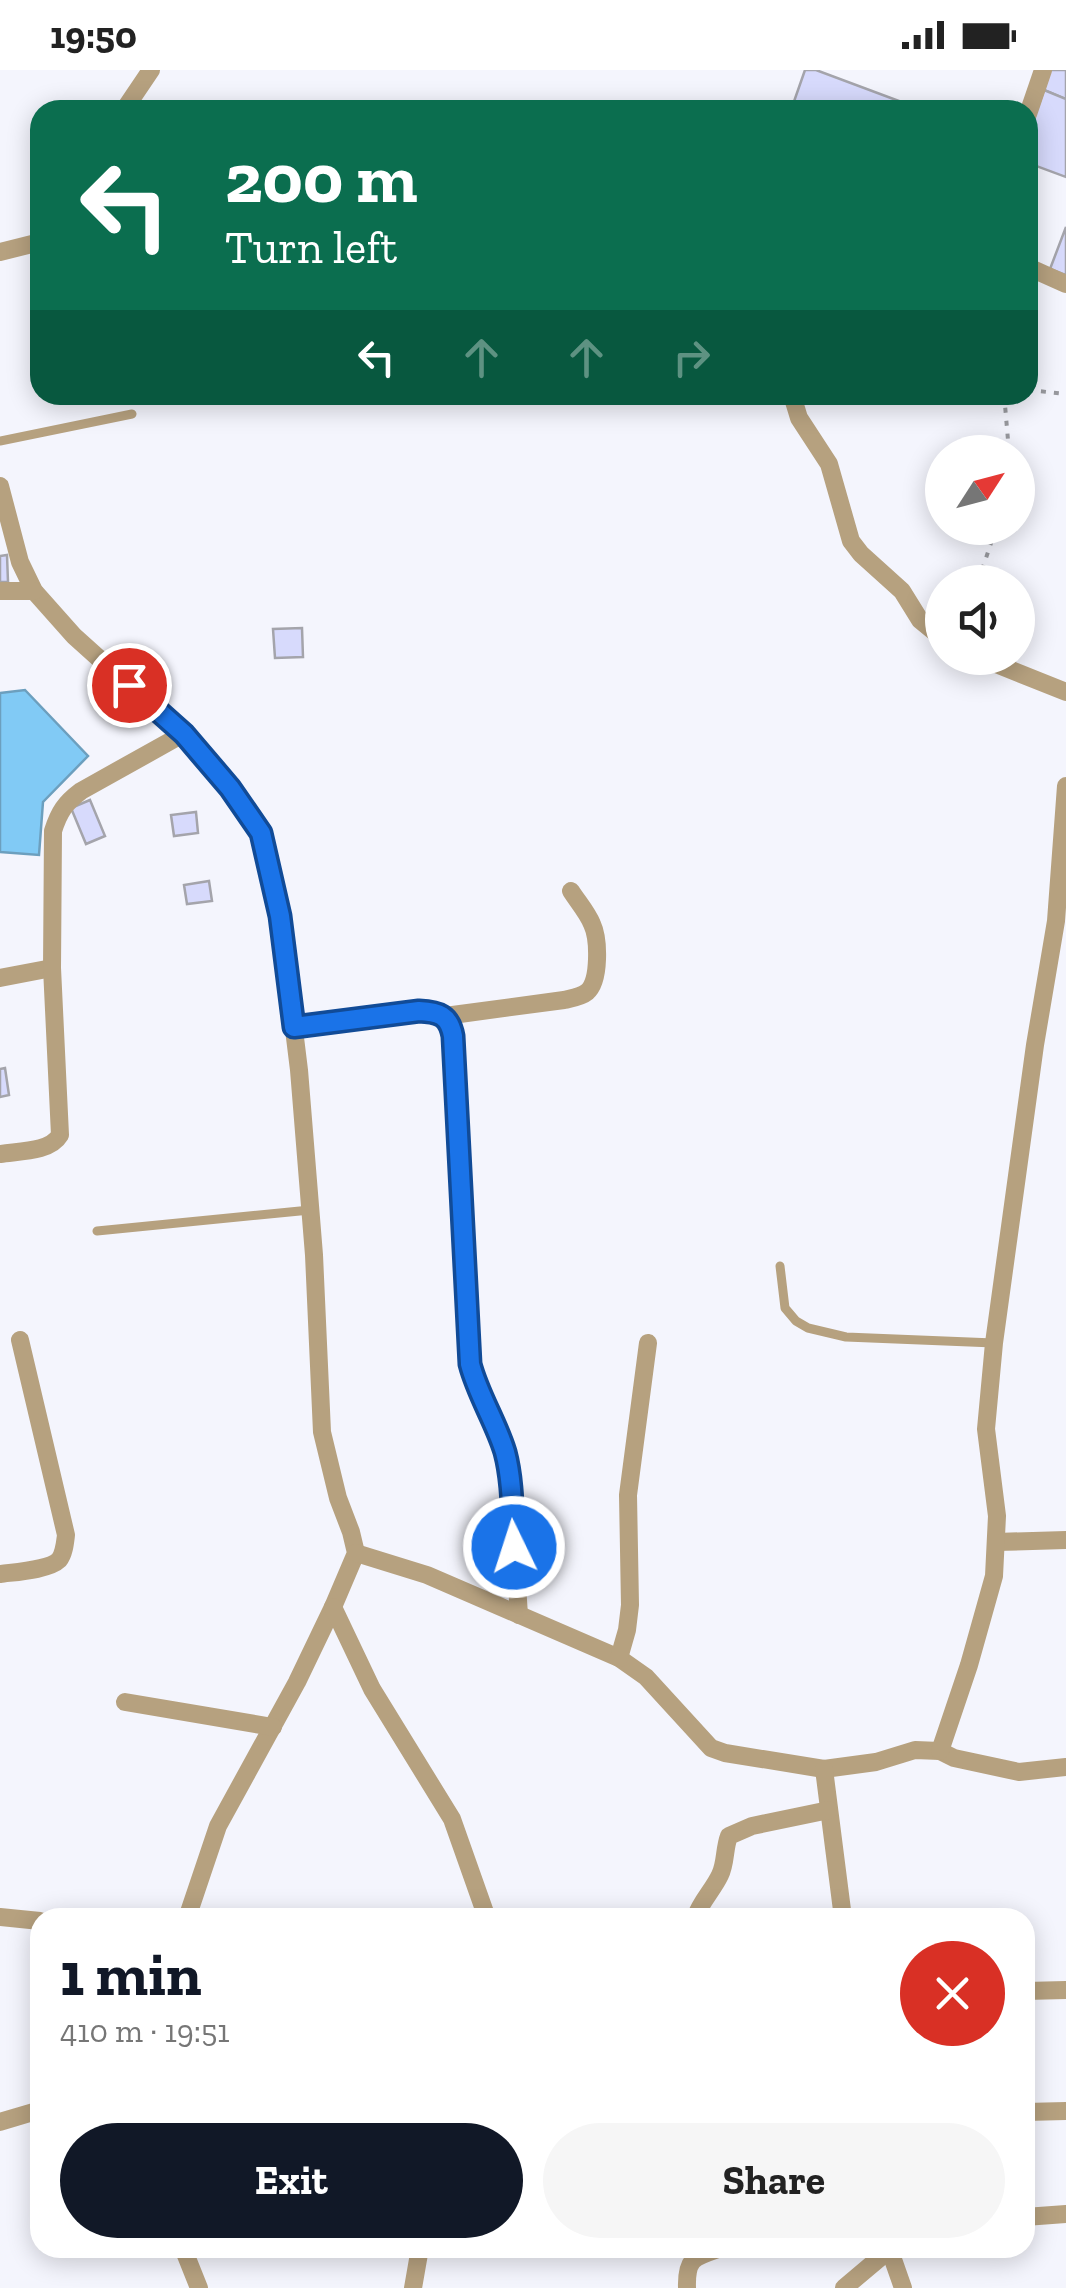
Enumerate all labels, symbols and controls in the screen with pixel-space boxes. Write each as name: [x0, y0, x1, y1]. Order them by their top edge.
text: 19:50: [50, 12, 137, 58]
text: 200 m: [225, 136, 418, 220]
icon: left: [60, 140, 190, 270]
text: Turn left: [225, 221, 397, 275]
icon: left: [349, 330, 404, 385]
icon: ahead: [454, 330, 509, 385]
icon: ahead: [559, 330, 614, 385]
icon: right: [664, 330, 719, 385]
north arrow: [925, 435, 1035, 545]
map controls: [925, 435, 1035, 675]
button: sound: [925, 565, 1035, 675]
pin: [87, 643, 172, 728]
icon: arrive: [102, 658, 157, 713]
position arrow: [462, 1495, 566, 1599]
text: 1 min: [60, 1938, 202, 2010]
button: close: [900, 1941, 1005, 2046]
text: 410 m · 19:51: [60, 2012, 230, 2050]
button: Exit: [60, 2123, 523, 2238]
button: Share: [543, 2123, 1005, 2238]

